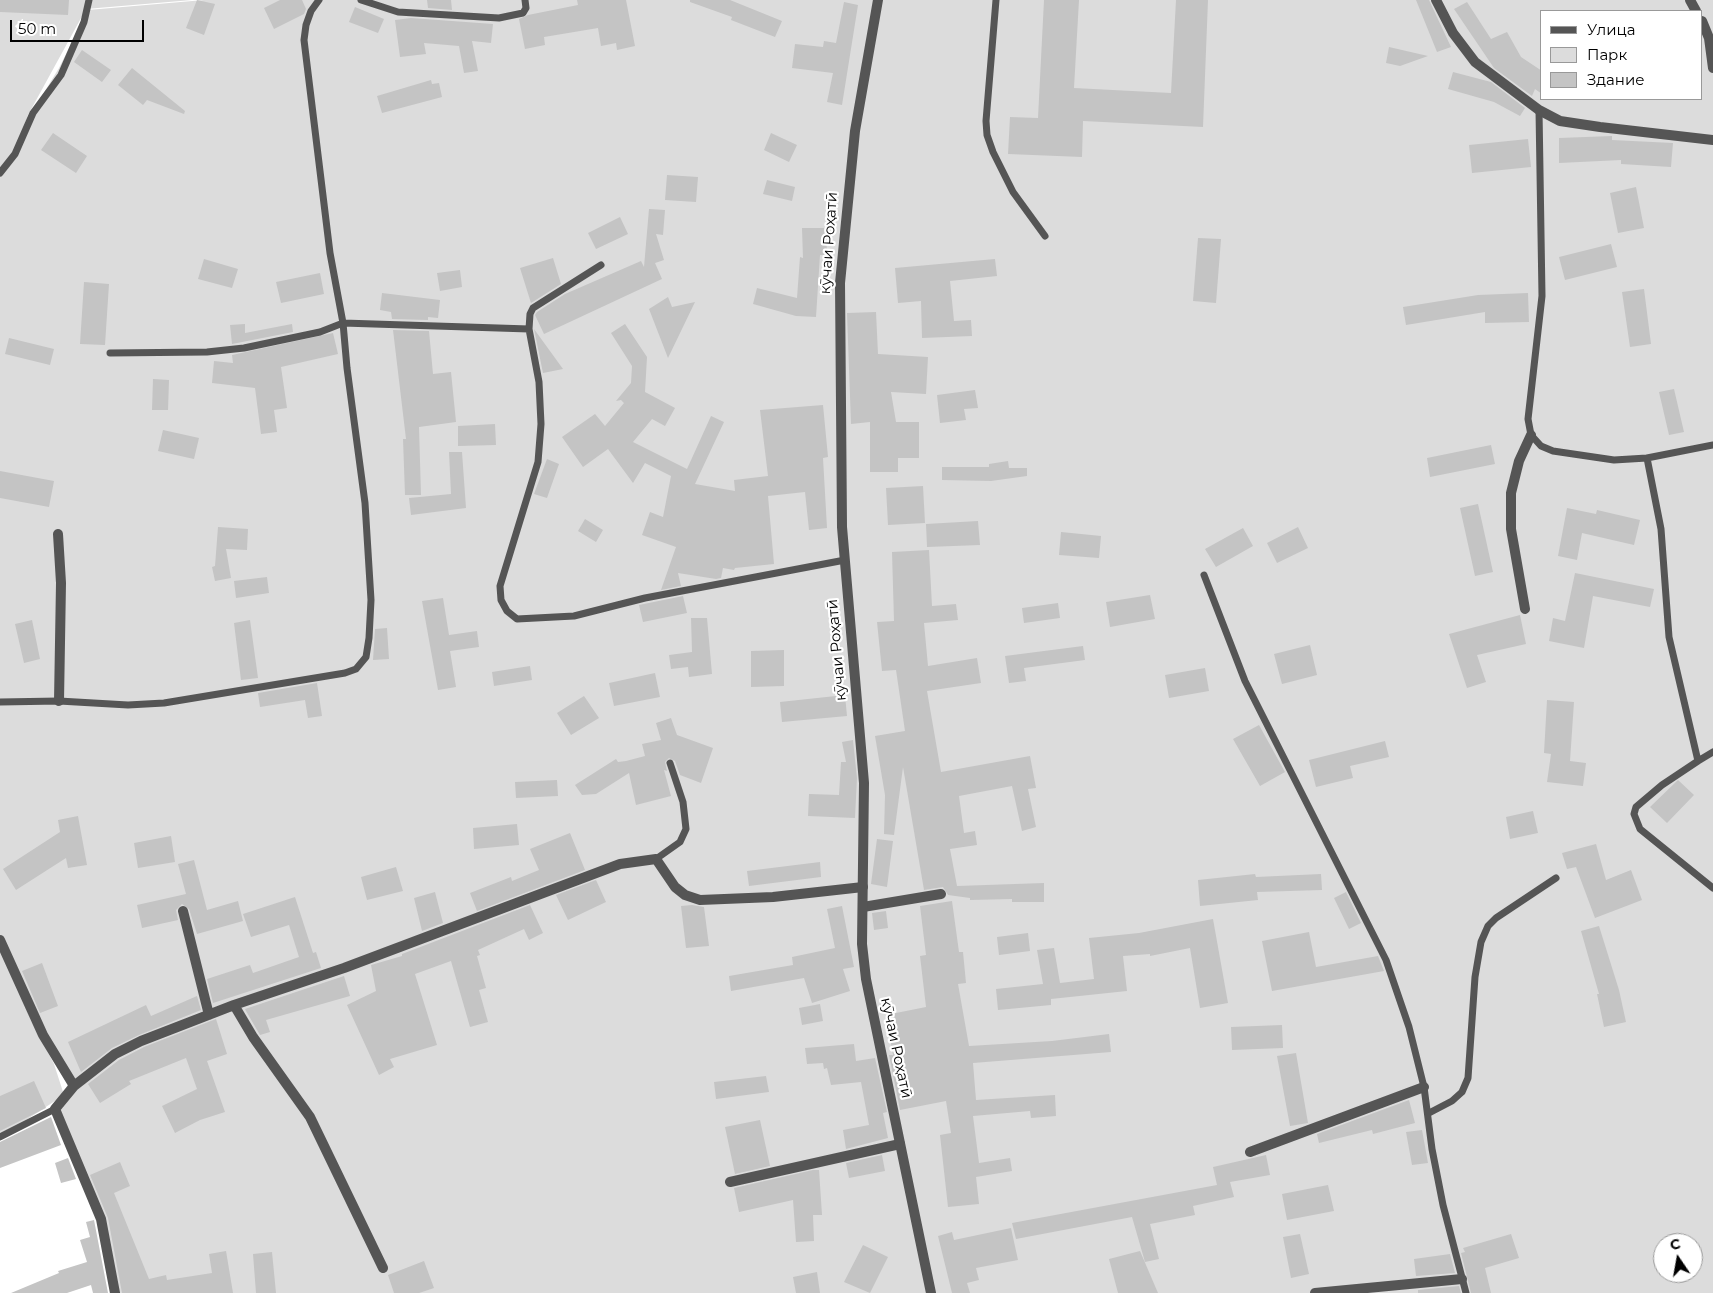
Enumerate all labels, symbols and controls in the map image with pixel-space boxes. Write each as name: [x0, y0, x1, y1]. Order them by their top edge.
scale bar: [12, 10, 146, 42]
legend: [1540, 10, 1703, 100]
text: 50 m: [18, 19, 56, 38]
text: Улица: [1587, 20, 1635, 39]
text: Парк: [1587, 45, 1627, 64]
text: Здание: [1587, 70, 1645, 89]
street label: кӯчаи Роҳатӣ: [816, 191, 842, 295]
street label: кӯчаи Роҳатӣ: [824, 598, 850, 702]
street label: кӯчаи Роҳатӣ: [877, 996, 915, 1100]
north arrow: [1653, 1233, 1703, 1283]
text: С: [1668, 1234, 1682, 1254]

